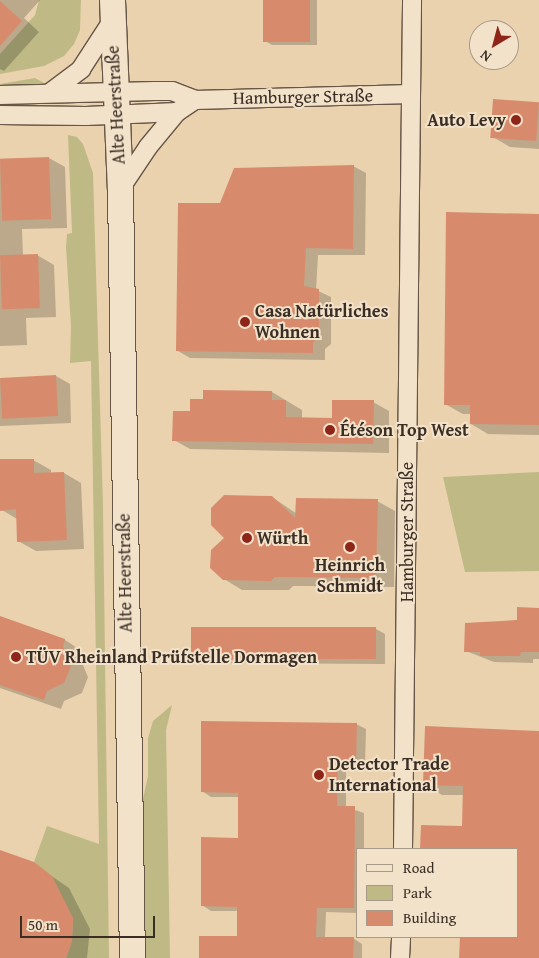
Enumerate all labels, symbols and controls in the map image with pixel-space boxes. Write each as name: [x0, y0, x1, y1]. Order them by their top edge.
north arrow: [469, 20, 519, 70]
street label: Alte Heerstraße: [102, 45, 130, 165]
text: N: [476, 45, 495, 67]
street label: Hamburger Straße: [233, 85, 373, 109]
place label: Auto Levy: [427, 109, 506, 131]
marker: Auto Levy: [510, 114, 522, 126]
place label: Casa Natürliches Wohnen: [255, 301, 388, 344]
marker: Casa Natürliches Wohnen: [239, 316, 251, 328]
place label: Étéson Top West: [340, 419, 469, 441]
marker: Étéson Top West: [324, 424, 336, 436]
street label: Hamburger Straße: [396, 462, 418, 602]
street label: Alte Heerstraße: [113, 513, 137, 633]
place label: Würth: [257, 527, 308, 549]
marker: Würth: [241, 532, 253, 544]
marker: Heinrich Schmidt: [344, 541, 356, 553]
place label: Heinrich Schmidt: [315, 555, 385, 598]
place label: TÜV Rheinland Prüfstelle Dormagen: [26, 646, 317, 668]
marker: TÜV Rheinland Prüfstelle Dormagen: [10, 651, 22, 663]
place label: Detector Trade International: [329, 754, 449, 796]
marker: Detector Trade International: [313, 769, 325, 781]
legend: [356, 848, 519, 938]
text: Road: [403, 857, 434, 878]
text: Park: [403, 882, 432, 903]
scale bar: [22, 906, 158, 938]
text: Building: [403, 907, 456, 928]
text: 50 m: [28, 914, 58, 935]

